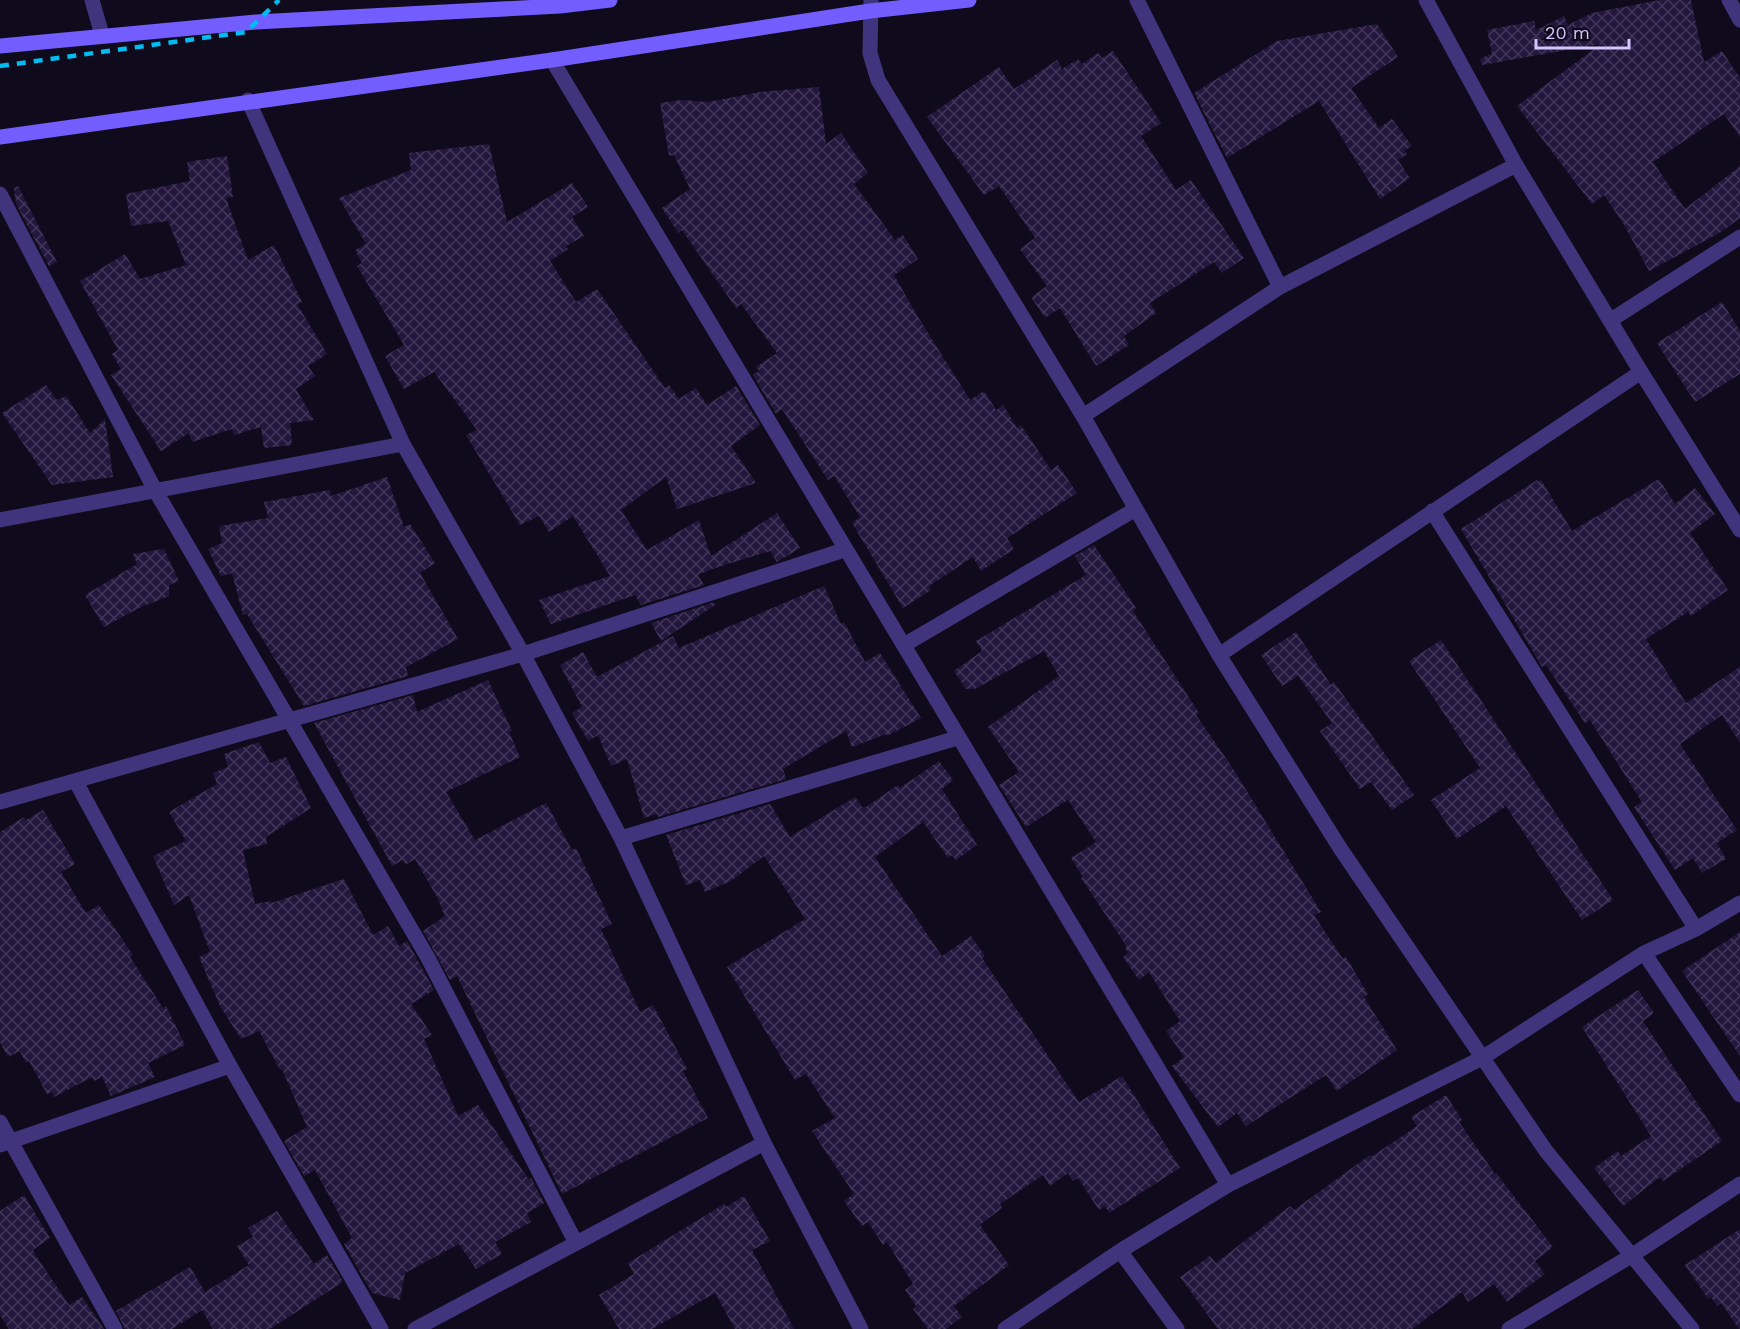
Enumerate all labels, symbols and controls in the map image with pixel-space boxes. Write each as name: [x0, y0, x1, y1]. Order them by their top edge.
scale bar: [1536, 12, 1629, 50]
text: 20 m: [1545, 22, 1590, 43]

